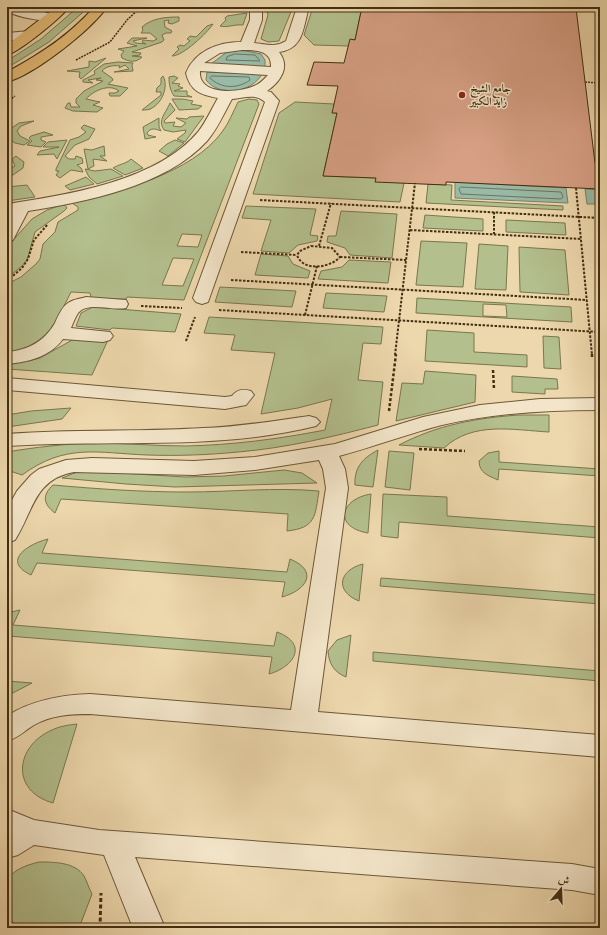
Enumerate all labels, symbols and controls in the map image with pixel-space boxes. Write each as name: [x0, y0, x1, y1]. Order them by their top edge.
place label: جامع الشيخ زايد الكبير: [468, 82, 511, 109]
marker: جامع الشيخ زايد الكبير: [457, 90, 467, 100]
north arrow: [541, 869, 581, 909]
text: ش: [556, 872, 571, 889]

